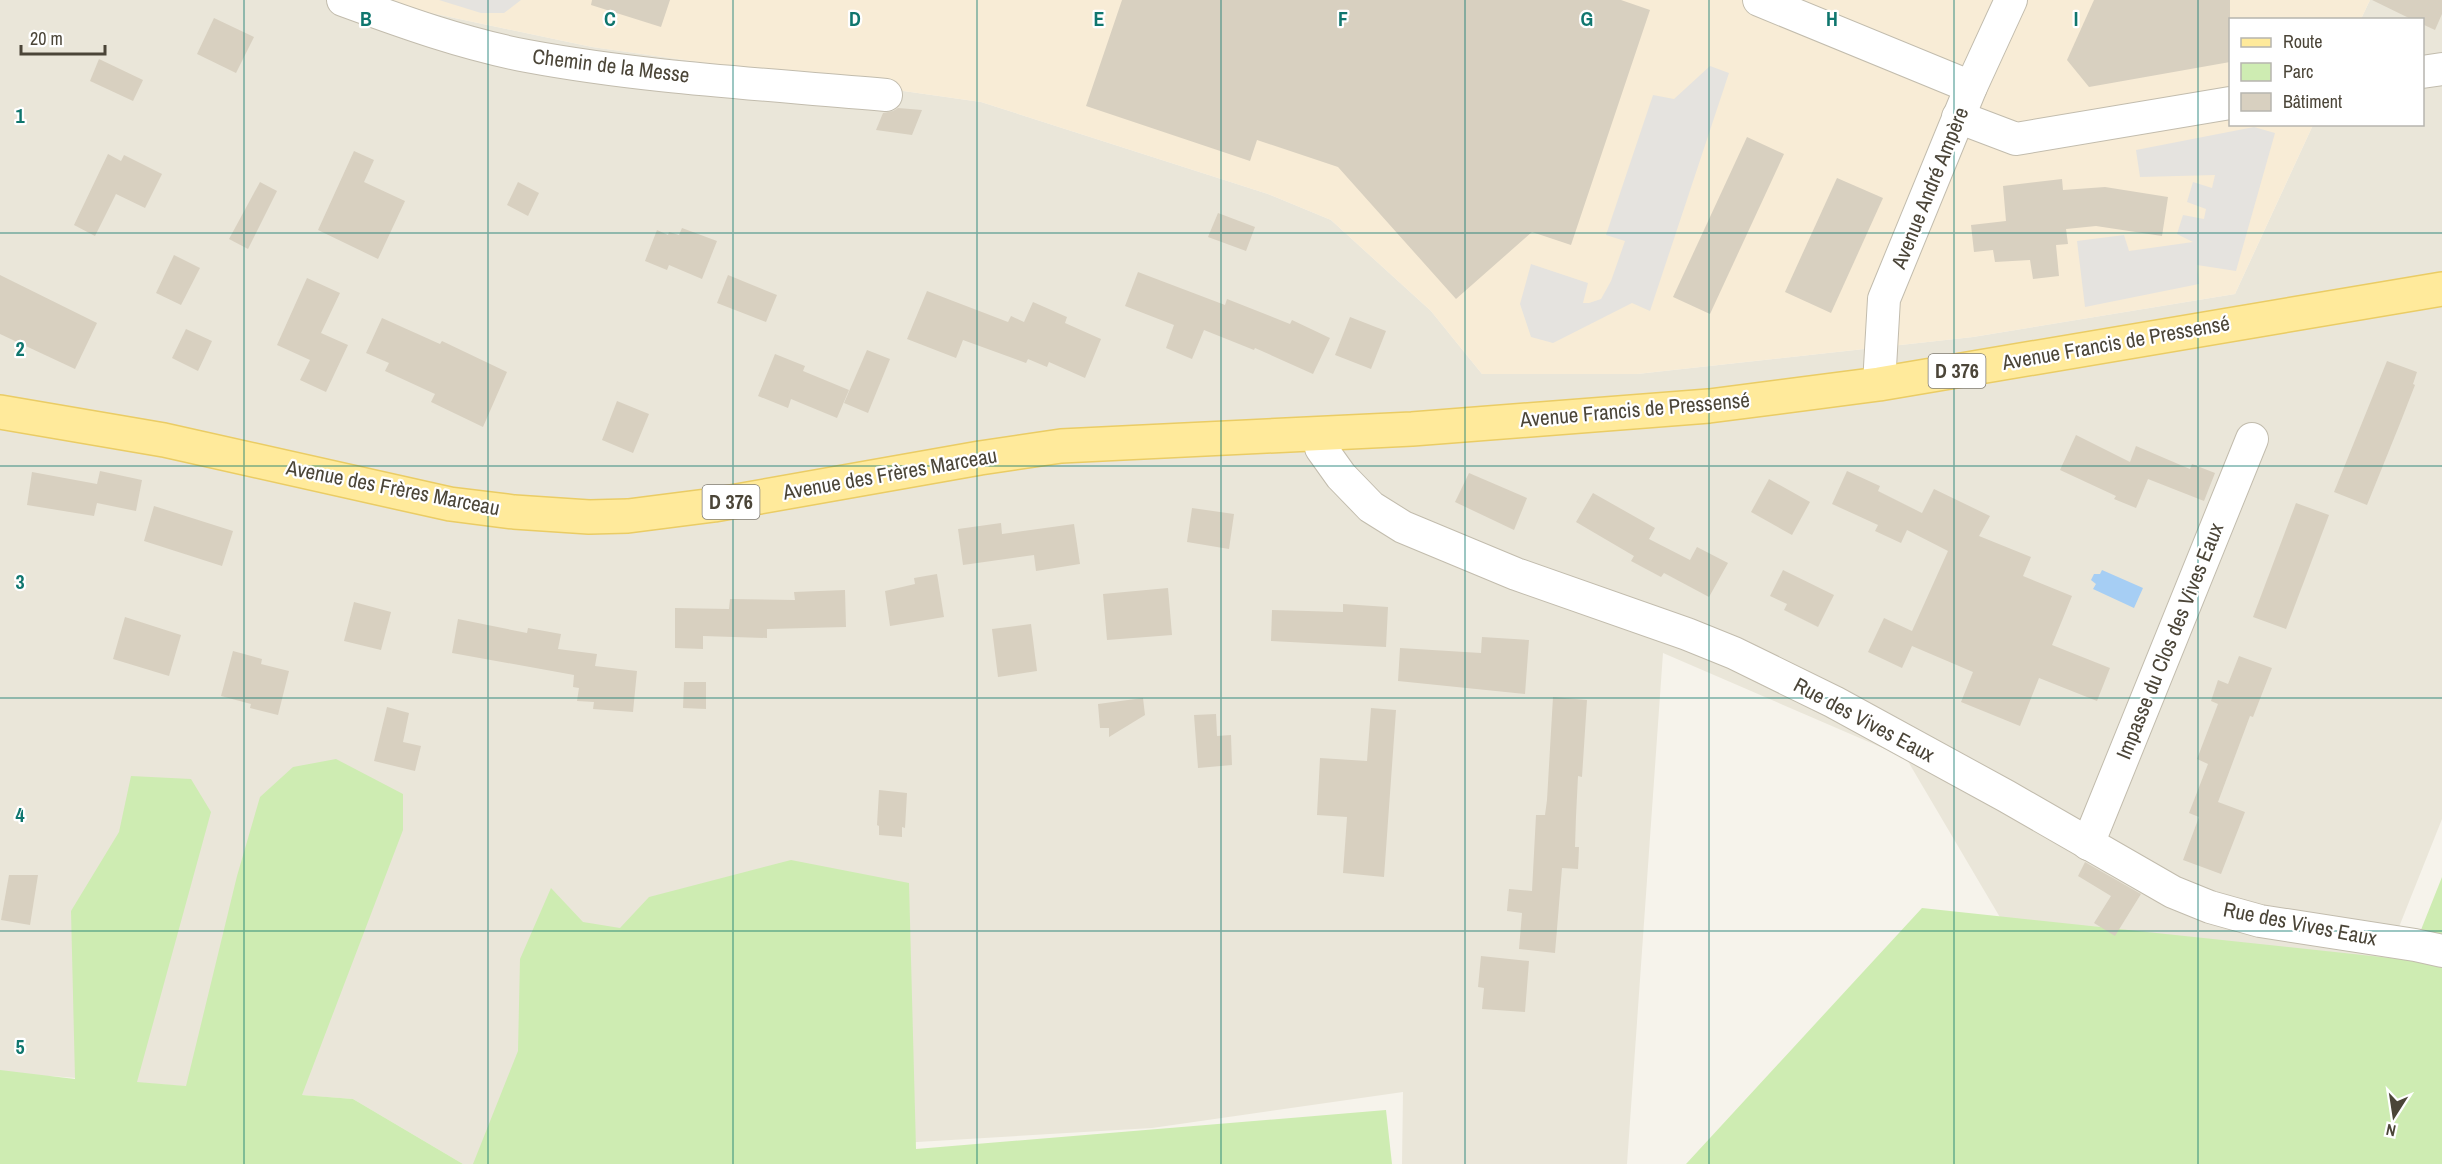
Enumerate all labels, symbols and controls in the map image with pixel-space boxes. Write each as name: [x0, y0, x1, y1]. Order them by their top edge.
text: B: [360, 5, 372, 32]
text: C: [604, 5, 616, 32]
text: D: [849, 5, 861, 32]
text: E: [1094, 5, 1105, 32]
text: F: [1338, 5, 1348, 32]
text: G: [1581, 5, 1593, 32]
text: H: [1826, 5, 1838, 32]
text: I: [2074, 5, 2078, 32]
scale bar: [21, 18, 105, 56]
legend: [2229, 18, 2424, 126]
text: 20 m: [30, 26, 63, 51]
text: Route: [2283, 29, 2322, 54]
street label: Chemin de la Messe: [531, 41, 691, 90]
text: Parc: [2283, 59, 2313, 84]
text: Bâtiment: [2283, 89, 2342, 114]
text: 1: [15, 102, 25, 129]
street label: Avenue André Ampère: [1883, 103, 1975, 274]
street label: Avenue Francis de Pressensé: [1999, 308, 2232, 377]
text: 2: [15, 335, 25, 362]
road number: D 376: [1928, 354, 1986, 388]
street label: Avenue Francis de Pressensé: [1518, 385, 1751, 434]
street label: Avenue des Frères Marceau: [780, 440, 999, 507]
street label: Avenue des Frères Marceau: [283, 452, 502, 522]
road number: D 376: [702, 485, 760, 519]
street label: Impasse du Clos des Vives Eaux: [2109, 518, 2230, 763]
text: 3: [15, 568, 25, 595]
street label: Rue des Vives Eaux: [1789, 670, 1940, 769]
text: 4: [15, 801, 25, 828]
street label: Rue des Vives Eaux: [2221, 894, 2380, 953]
text: 5: [15, 1033, 25, 1060]
north arrow: [2364, 1086, 2424, 1146]
text: N: [2384, 1119, 2398, 1142]

